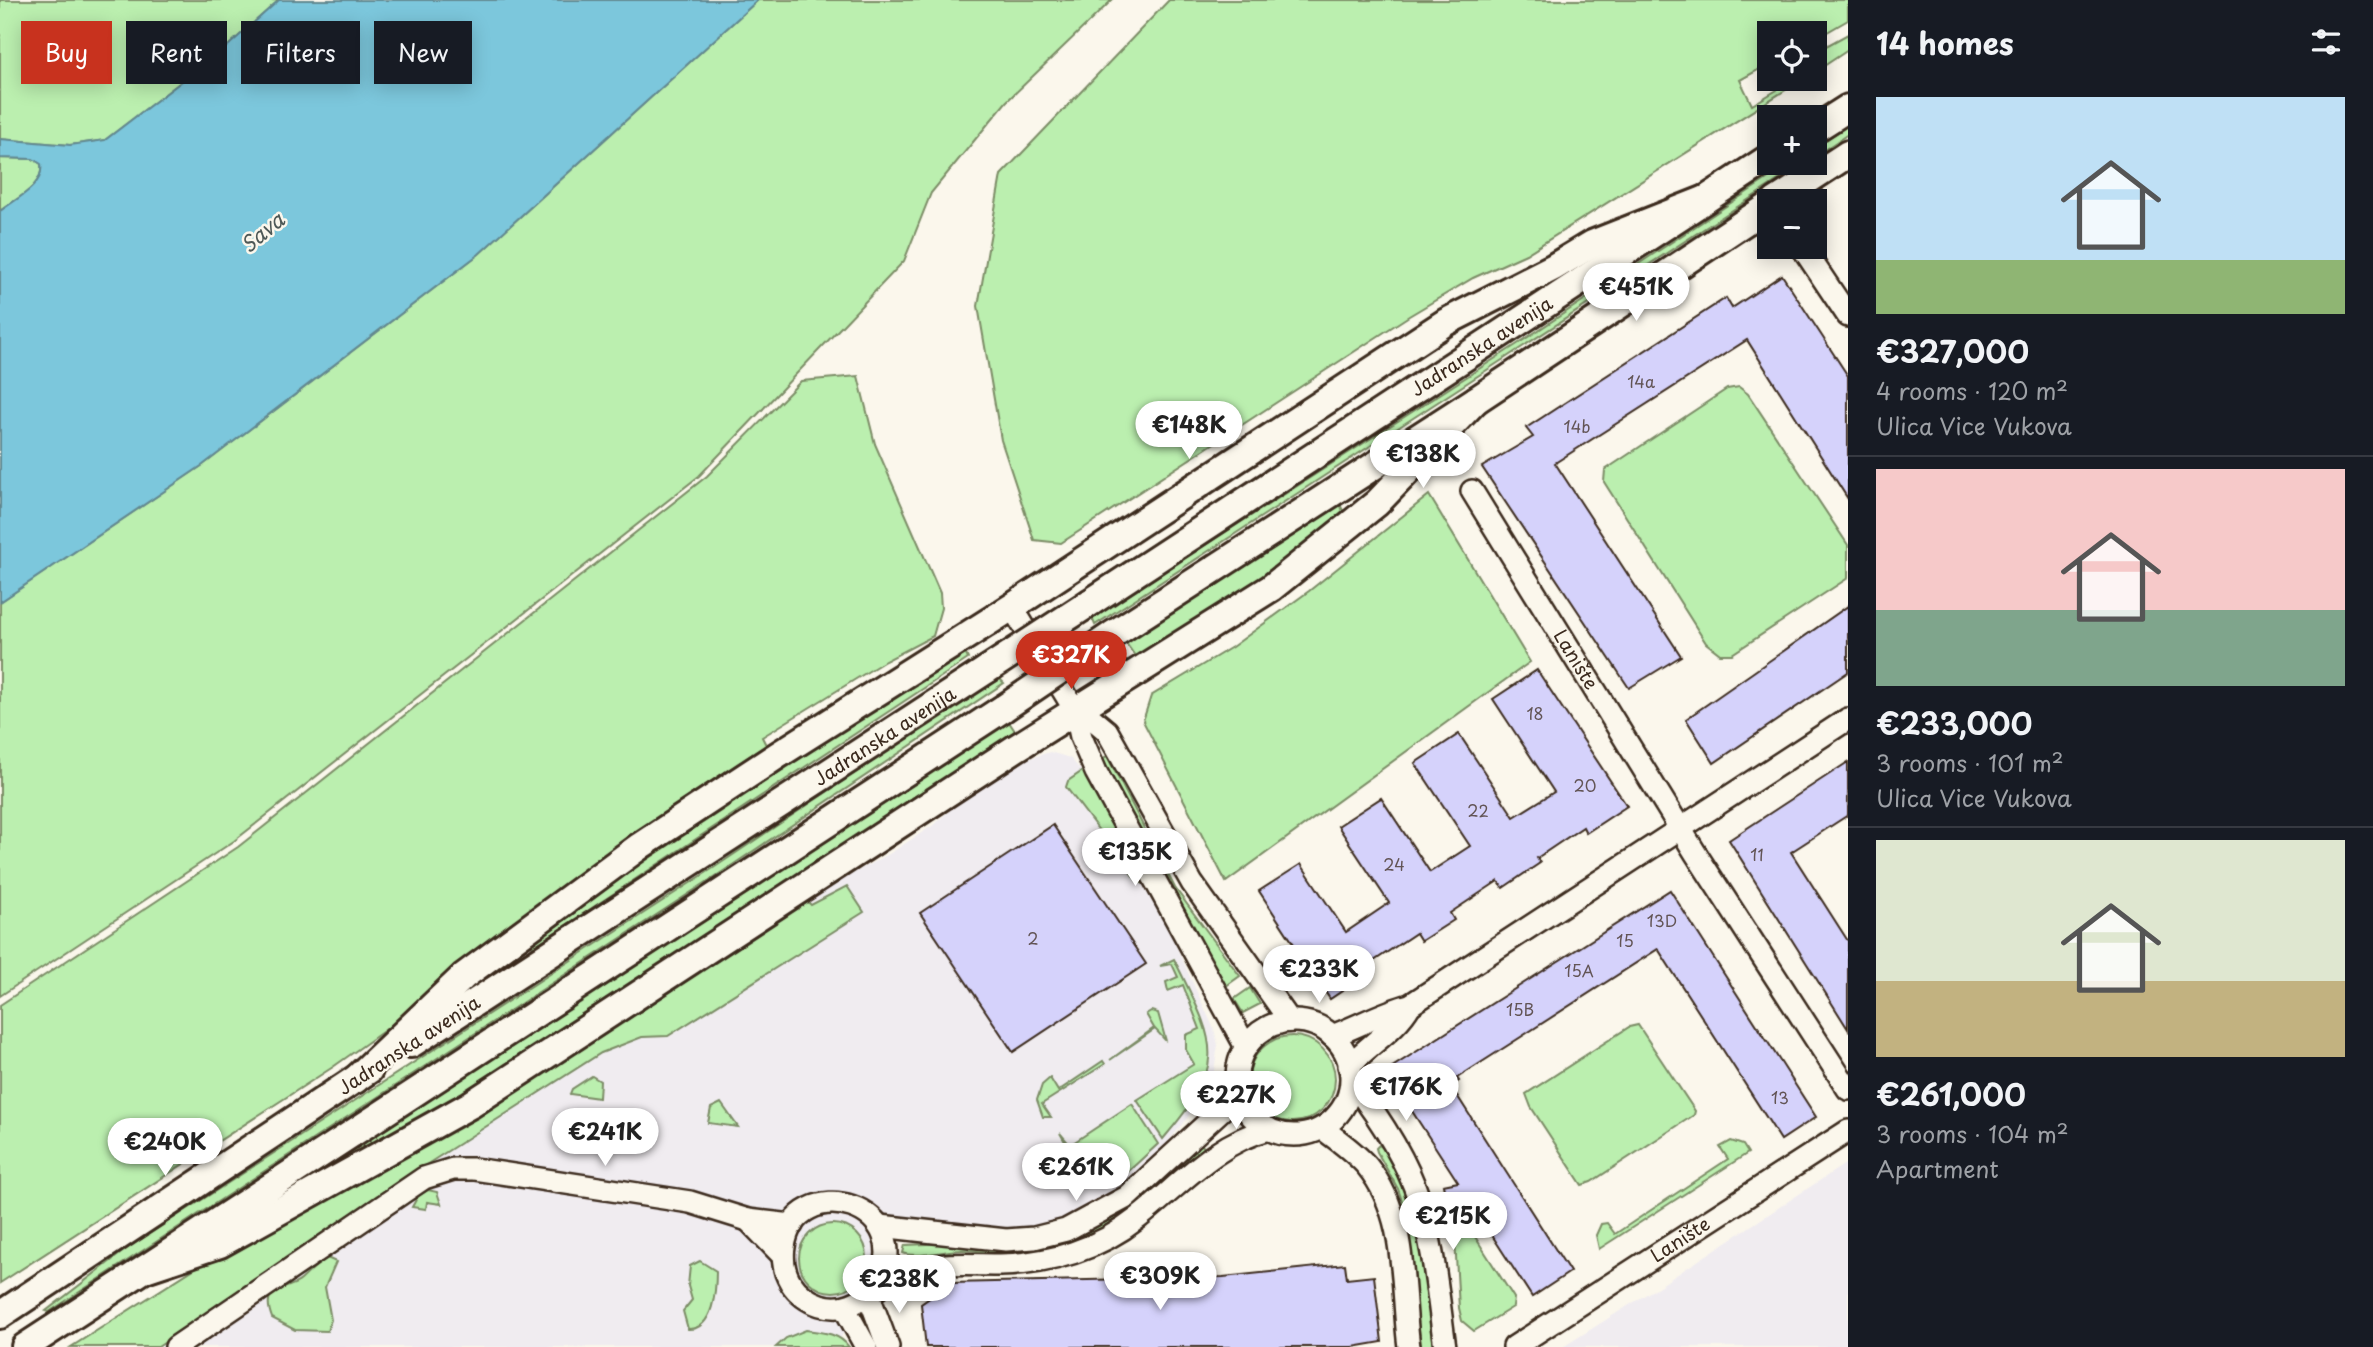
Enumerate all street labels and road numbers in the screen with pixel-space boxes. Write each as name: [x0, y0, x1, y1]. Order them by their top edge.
street label: Jadranska avenija: [1405, 288, 1558, 402]
street label: Lanište: [1548, 624, 1606, 694]
street label: Jadranska avenija: [808, 679, 961, 792]
street label: Jadranska avenija: [332, 988, 485, 1101]
street label: Lanište: [1644, 1209, 1715, 1268]

